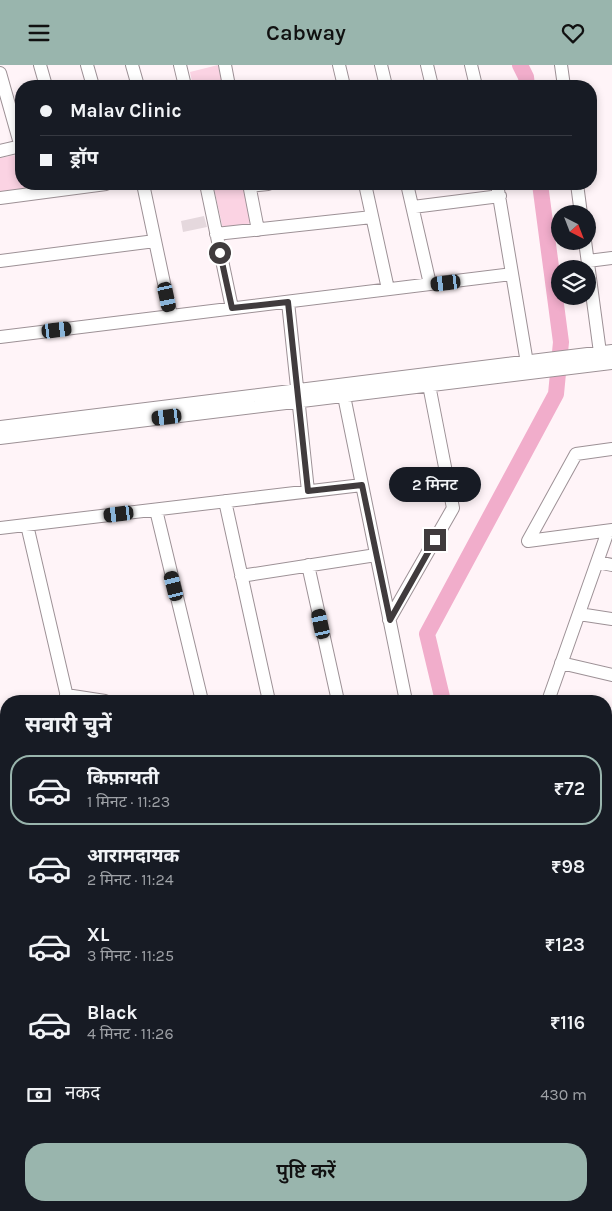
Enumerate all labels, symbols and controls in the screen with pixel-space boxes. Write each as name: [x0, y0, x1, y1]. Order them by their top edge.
icon: menu: [25, 19, 53, 47]
icon: heart: [559, 19, 587, 47]
text: Cabway: [266, 20, 346, 46]
text: Malav Clinic: [70, 100, 181, 122]
text: ड्रॉप: [70, 147, 98, 169]
north arrow: [551, 205, 596, 250]
map controls: [551, 205, 596, 305]
route start: [209, 242, 231, 264]
button: layers: [551, 260, 596, 305]
car: [430, 274, 461, 292]
car: [156, 281, 177, 313]
car: [41, 321, 72, 339]
car: [151, 408, 182, 426]
callout: 2 मिनट: [389, 467, 481, 503]
text: 2 मिनट: [412, 475, 458, 494]
car: [103, 505, 134, 523]
route end: [424, 529, 446, 551]
car: [163, 570, 184, 602]
car: [310, 608, 331, 640]
text: सवारी चुनें: [25, 712, 112, 738]
text: किफ़ायती: [87, 767, 159, 789]
icon: car: [27, 768, 72, 813]
text: ₹72: [554, 778, 585, 800]
text: 1 मिनट · 11:23: [87, 792, 170, 811]
text: आरामदायक: [87, 845, 179, 867]
icon: car: [27, 846, 72, 891]
text: ₹98: [551, 856, 585, 878]
text: 2 मिनट · 11:24: [87, 870, 174, 889]
icon: car: [27, 924, 72, 969]
text: XL: [87, 924, 109, 946]
text: ₹123: [545, 934, 585, 956]
text: 3 मिनट · 11:25: [87, 946, 174, 965]
icon: car: [27, 1002, 72, 1047]
text: Black: [87, 1002, 138, 1024]
text: ₹116: [550, 1012, 585, 1034]
text: 4 मिनट · 11:26: [87, 1024, 174, 1043]
icon: cash: [25, 1081, 53, 1109]
text: नकद: [65, 1082, 100, 1104]
text: 430 m: [540, 1085, 587, 1104]
button: पुष्टि करें: [25, 1143, 587, 1201]

